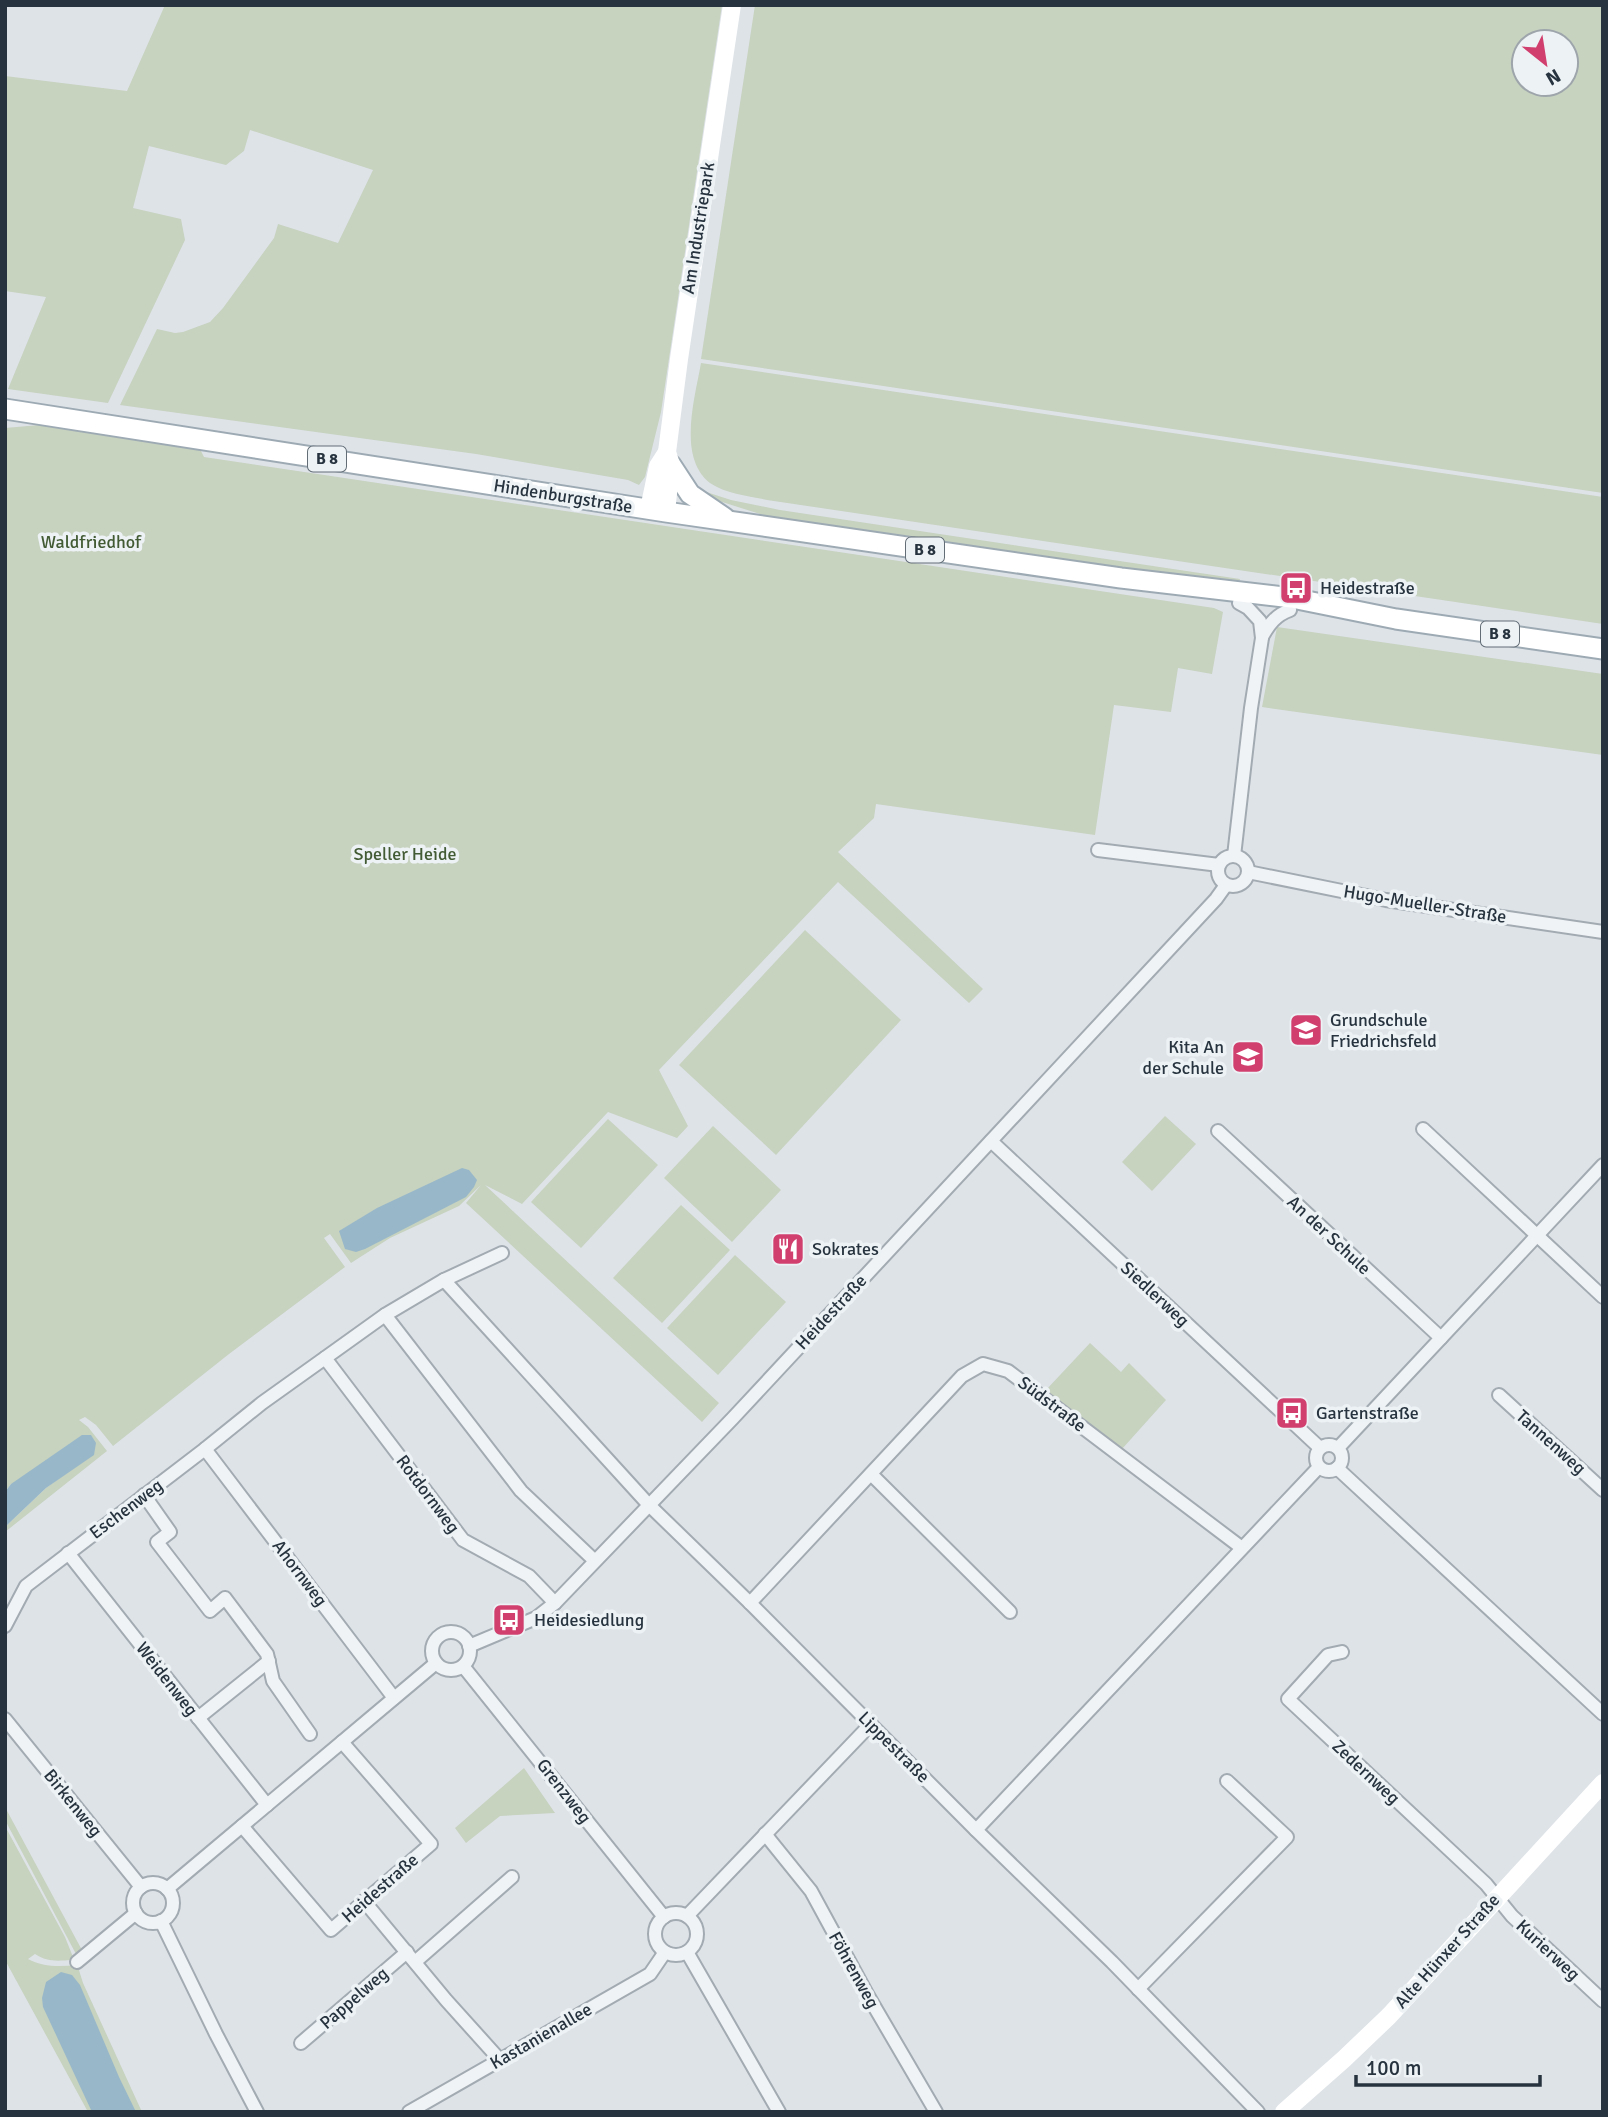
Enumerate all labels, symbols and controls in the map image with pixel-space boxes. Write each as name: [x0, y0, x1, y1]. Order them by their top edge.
north arrow: [1510, 28, 1580, 98]
text: N: [1541, 63, 1565, 91]
street label: Am Industriepark: [677, 161, 719, 295]
road number: B 8: [308, 446, 346, 472]
street label: Hindenburgstraße: [492, 474, 634, 518]
park label: Waldfriedhof: [41, 531, 142, 553]
road number: B 8: [906, 538, 944, 562]
bus stop icon: Heidestraße: [1277, 569, 1315, 607]
place label: Heidestraße: [1320, 577, 1415, 599]
road number: B 8: [1481, 622, 1519, 646]
park label: Speller Heide: [354, 843, 456, 865]
street label: Hugo-Mueller-Straße: [1342, 880, 1508, 928]
place label: Grundschule Friedrichsfeld: [1330, 1009, 1437, 1052]
school or university icon: Grundschule Friedrichsfeld: [1287, 1011, 1325, 1049]
place label: Kita An der Schule: [1143, 1036, 1224, 1079]
school or university icon: Kita An der Schule: [1229, 1038, 1267, 1076]
street label: An der Schule: [1283, 1191, 1375, 1279]
restaurant icon: Sokrates: [769, 1230, 807, 1268]
place label: Sokrates: [812, 1238, 879, 1260]
street label: Siedlerweg: [1116, 1257, 1194, 1331]
street label: Heidestraße: [791, 1270, 871, 1354]
street label: Südstraße: [1014, 1371, 1090, 1437]
bus stop icon: Gartenstraße: [1273, 1394, 1311, 1432]
place label: Gartenstraße: [1316, 1402, 1419, 1424]
street label: Tannenweg: [1512, 1405, 1590, 1479]
street label: Rotdornweg: [391, 1451, 465, 1537]
street label: Eschenweg: [85, 1474, 167, 1544]
street label: Ahornweg: [268, 1535, 332, 1611]
bus stop icon: Heidesiedlung: [490, 1601, 528, 1639]
place label: Heidesiedlung: [534, 1609, 644, 1631]
street label: Weidenweg: [131, 1638, 203, 1720]
street label: Lippestraße: [854, 1707, 934, 1787]
street label: Zedernweg: [1328, 1735, 1404, 1809]
street label: Grenzweg: [532, 1754, 596, 1828]
street label: Birkenweg: [39, 1765, 107, 1841]
street label: Heidestraße: [337, 1849, 423, 1927]
street label: Alte Hünxer Straße: [1390, 1889, 1504, 2013]
street label: Kurierweg: [1511, 1915, 1585, 1985]
street label: Föhrenweg: [824, 1928, 884, 2012]
street label: Pappelweg: [315, 1962, 393, 2034]
street label: Kastanienallee: [486, 1998, 596, 2074]
scale bar: [1356, 2044, 1540, 2088]
text: 100 m: [1366, 2055, 1421, 2081]

